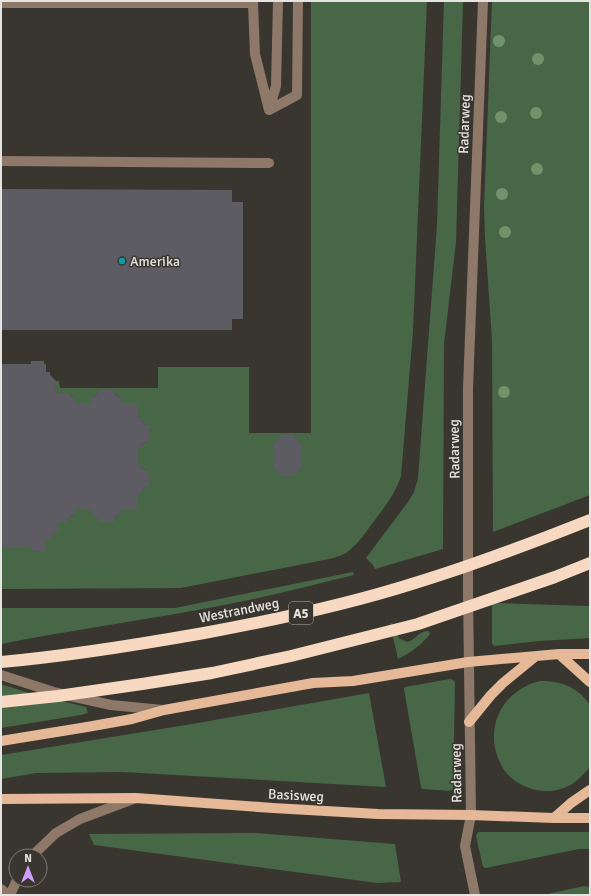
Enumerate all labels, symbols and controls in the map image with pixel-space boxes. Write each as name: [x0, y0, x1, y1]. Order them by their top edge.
street label: Radarweg: [455, 94, 474, 154]
place label: Amerika: [130, 253, 180, 270]
marker: Amerika: [117, 256, 127, 266]
street label: Radarweg: [445, 419, 464, 479]
street label: Westrandweg: [198, 594, 280, 627]
road number: A5: [289, 602, 313, 624]
street label: Radarweg: [447, 743, 466, 803]
street label: Basisweg: [268, 786, 324, 805]
north arrow: [8, 848, 48, 888]
text: N: [24, 852, 32, 865]

